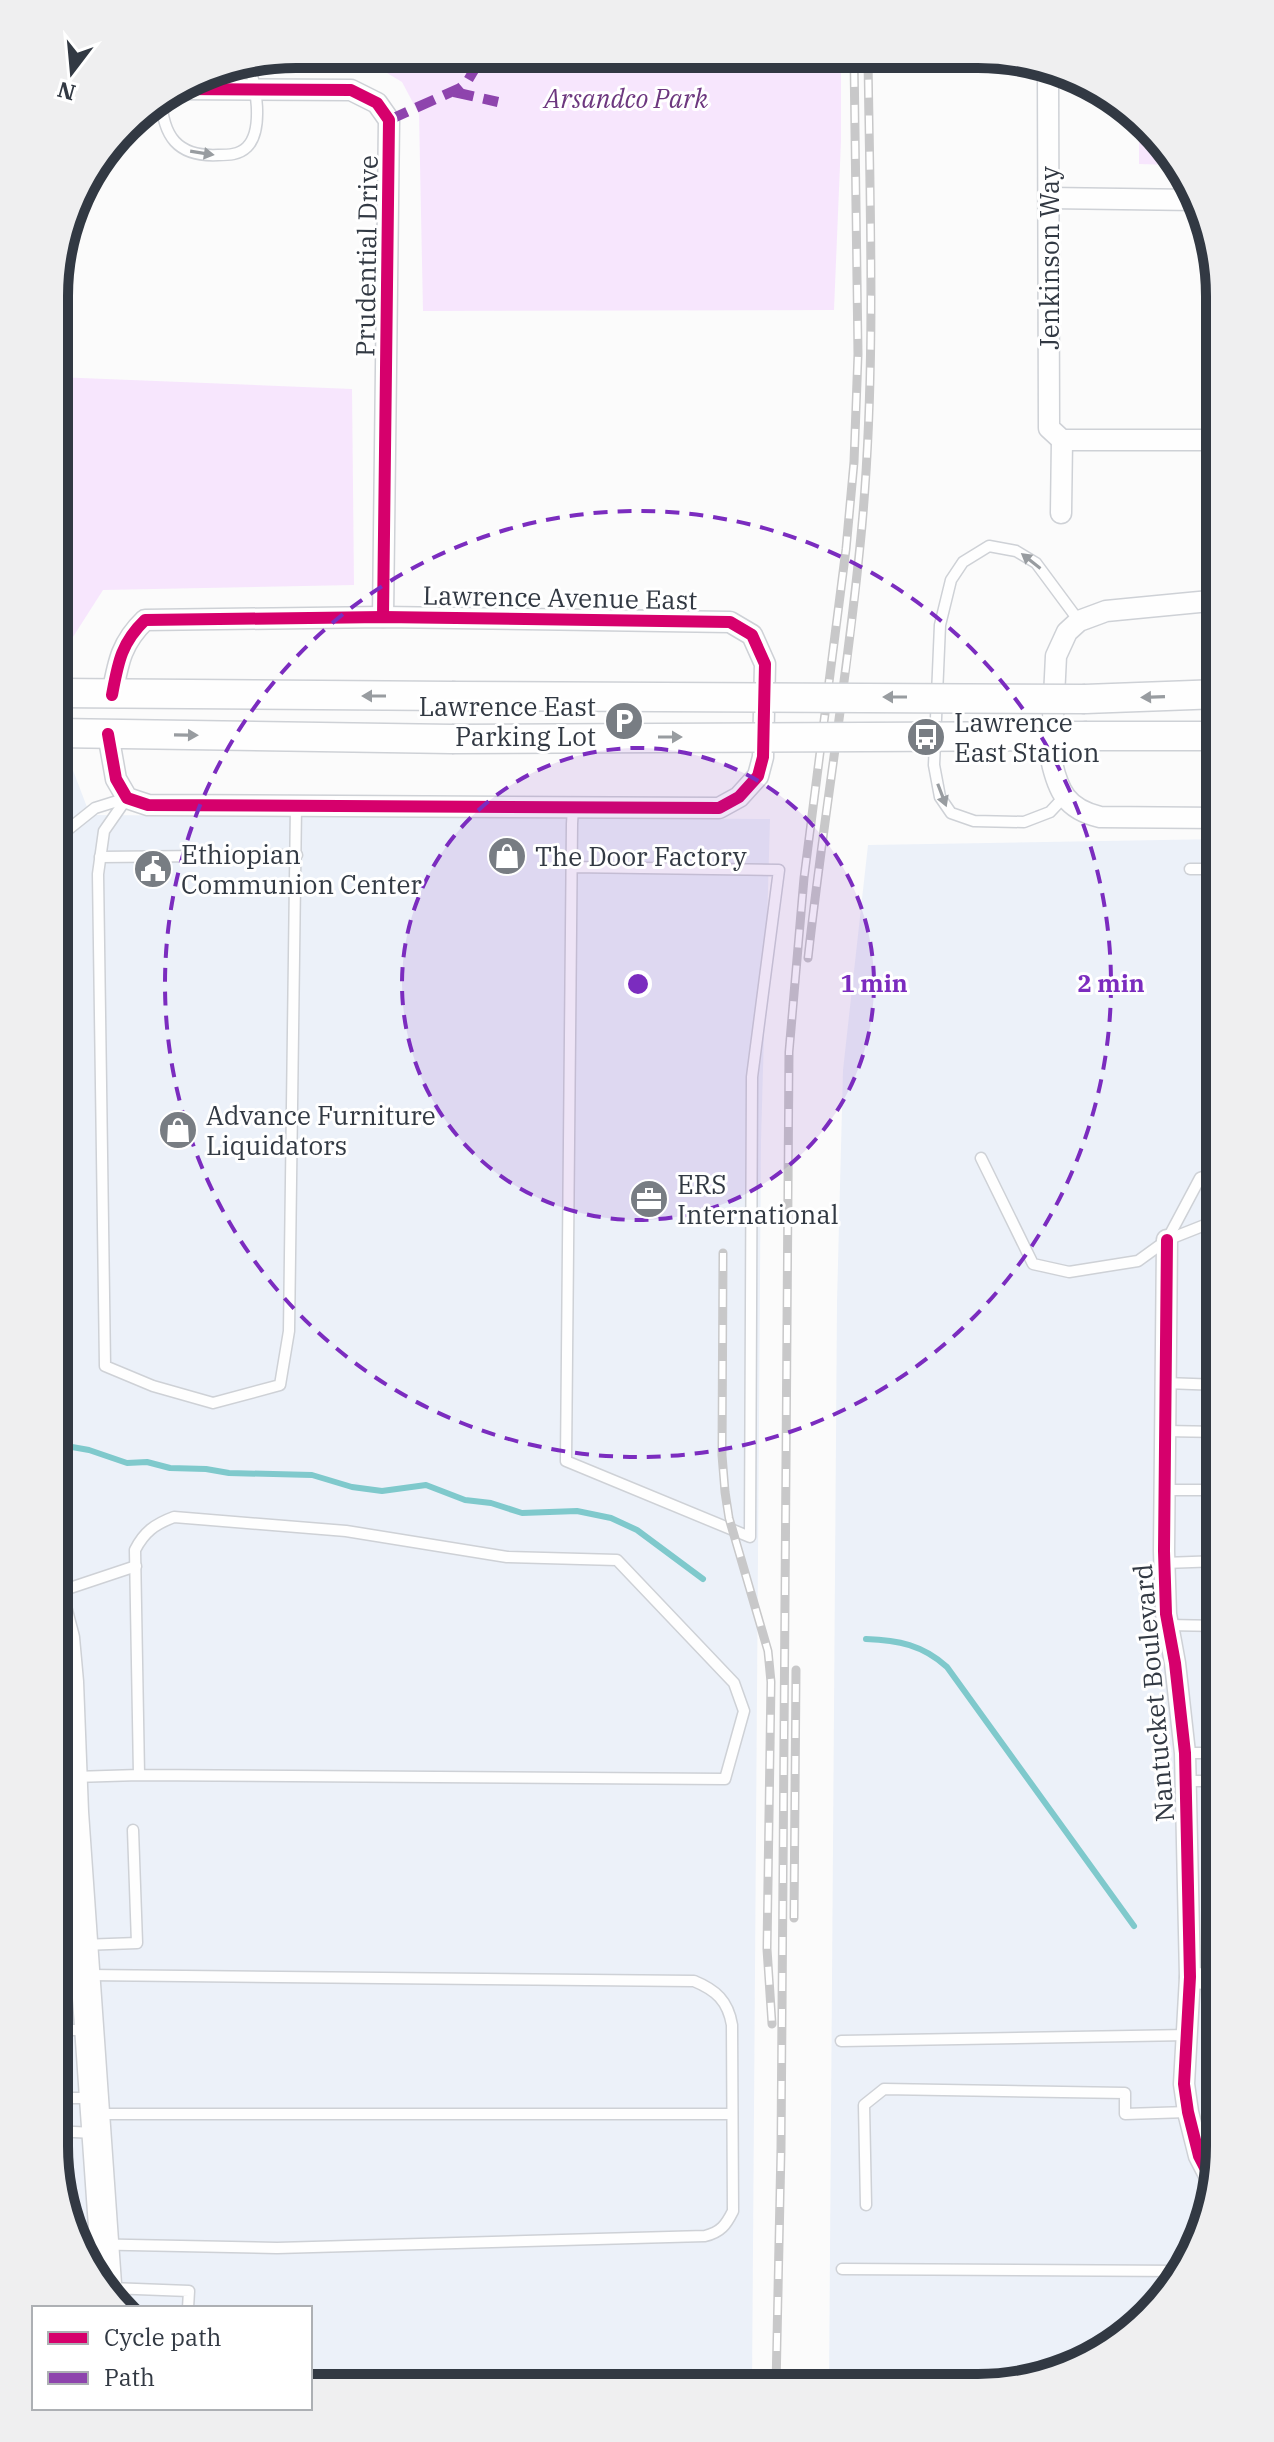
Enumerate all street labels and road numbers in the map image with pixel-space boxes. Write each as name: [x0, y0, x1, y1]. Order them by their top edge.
street label: Prudential Drive: [347, 155, 385, 357]
street label: Jenkinson Way: [1032, 166, 1066, 350]
street label: Lawrence Avenue East: [422, 578, 698, 616]
street label: Nantucket Boulevard: [1125, 1563, 1181, 1823]

